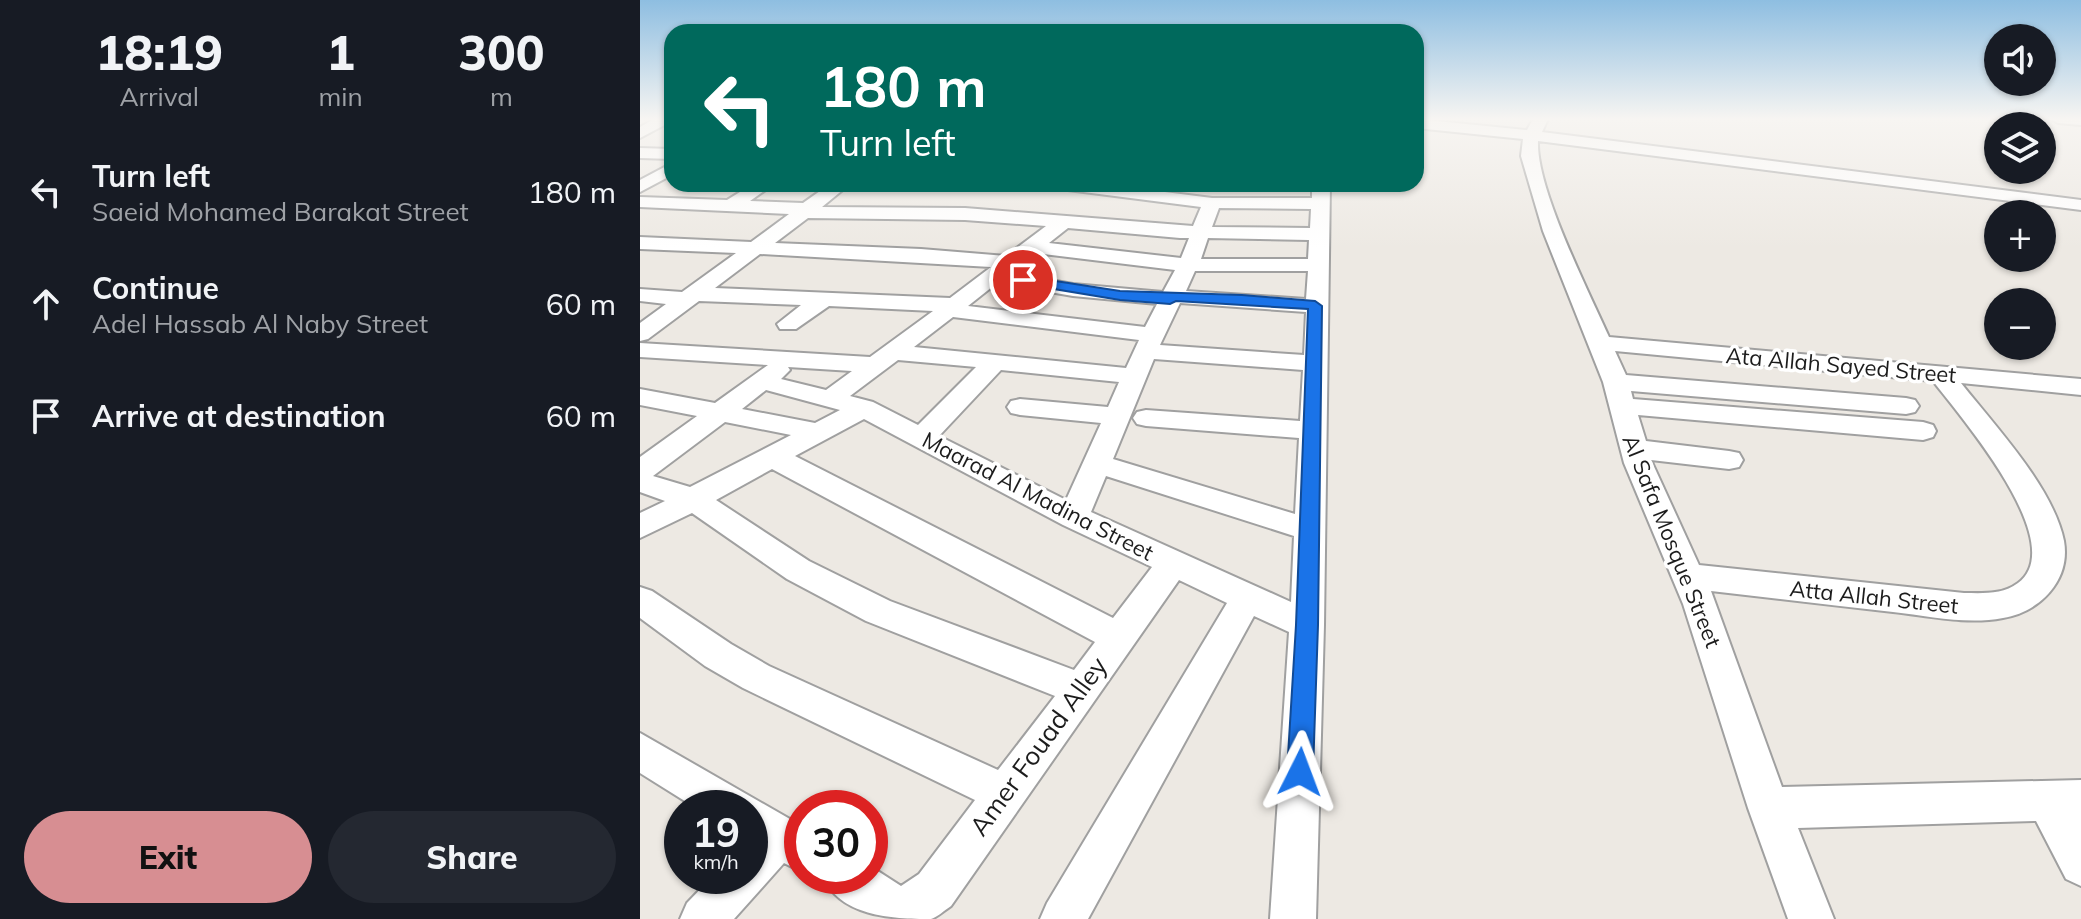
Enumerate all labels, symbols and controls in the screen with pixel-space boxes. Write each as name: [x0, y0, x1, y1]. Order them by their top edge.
text: 18:19: [95, 22, 223, 82]
text: 1: [326, 22, 355, 82]
text: 300: [458, 22, 545, 82]
map controls: [1984, 24, 2056, 360]
button: sound: [1984, 24, 2056, 96]
text: 180 m: [820, 51, 987, 121]
icon: left: [688, 56, 792, 160]
text: Arrival: [119, 80, 199, 113]
text: min: [319, 80, 363, 113]
text: m: [490, 80, 513, 113]
button: layers: [1984, 112, 2056, 184]
text: Turn left: [820, 120, 956, 165]
text: Turn left: [92, 157, 210, 195]
icon: left: [24, 170, 68, 214]
text: 180 m: [528, 173, 616, 211]
text: Saeid Mohamed Barakat Street: [92, 195, 469, 228]
button: +: [1984, 200, 2056, 272]
pin: [989, 246, 1057, 314]
icon: arrive: [1001, 258, 1045, 302]
text: Continue: [92, 269, 219, 307]
icon: ahead: [24, 282, 68, 326]
text: 60 m: [546, 285, 616, 323]
button: −: [1984, 288, 2056, 360]
text: Adel Hassab Al Naby Street: [92, 307, 428, 340]
street label: Ata Allah Sayed Street: [1725, 341, 1958, 389]
icon: arrive: [24, 394, 68, 438]
text: Arrive at destination: [92, 397, 386, 435]
text: 60 m: [546, 397, 616, 435]
street label: Maarad Al Madina Street: [918, 425, 1158, 567]
street label: Al Safa Mosque Street: [1616, 430, 1728, 652]
street label: Atta Allah Street: [1788, 574, 1960, 620]
street label: Amer Fouad Alley: [962, 650, 1114, 842]
position arrow: [1258, 730, 1342, 814]
speed limit sign: 30: [784, 790, 888, 894]
text: 19: [692, 807, 740, 857]
button: Exit: [24, 811, 312, 903]
button: Share: [328, 811, 616, 903]
text: km/h: [693, 849, 739, 874]

